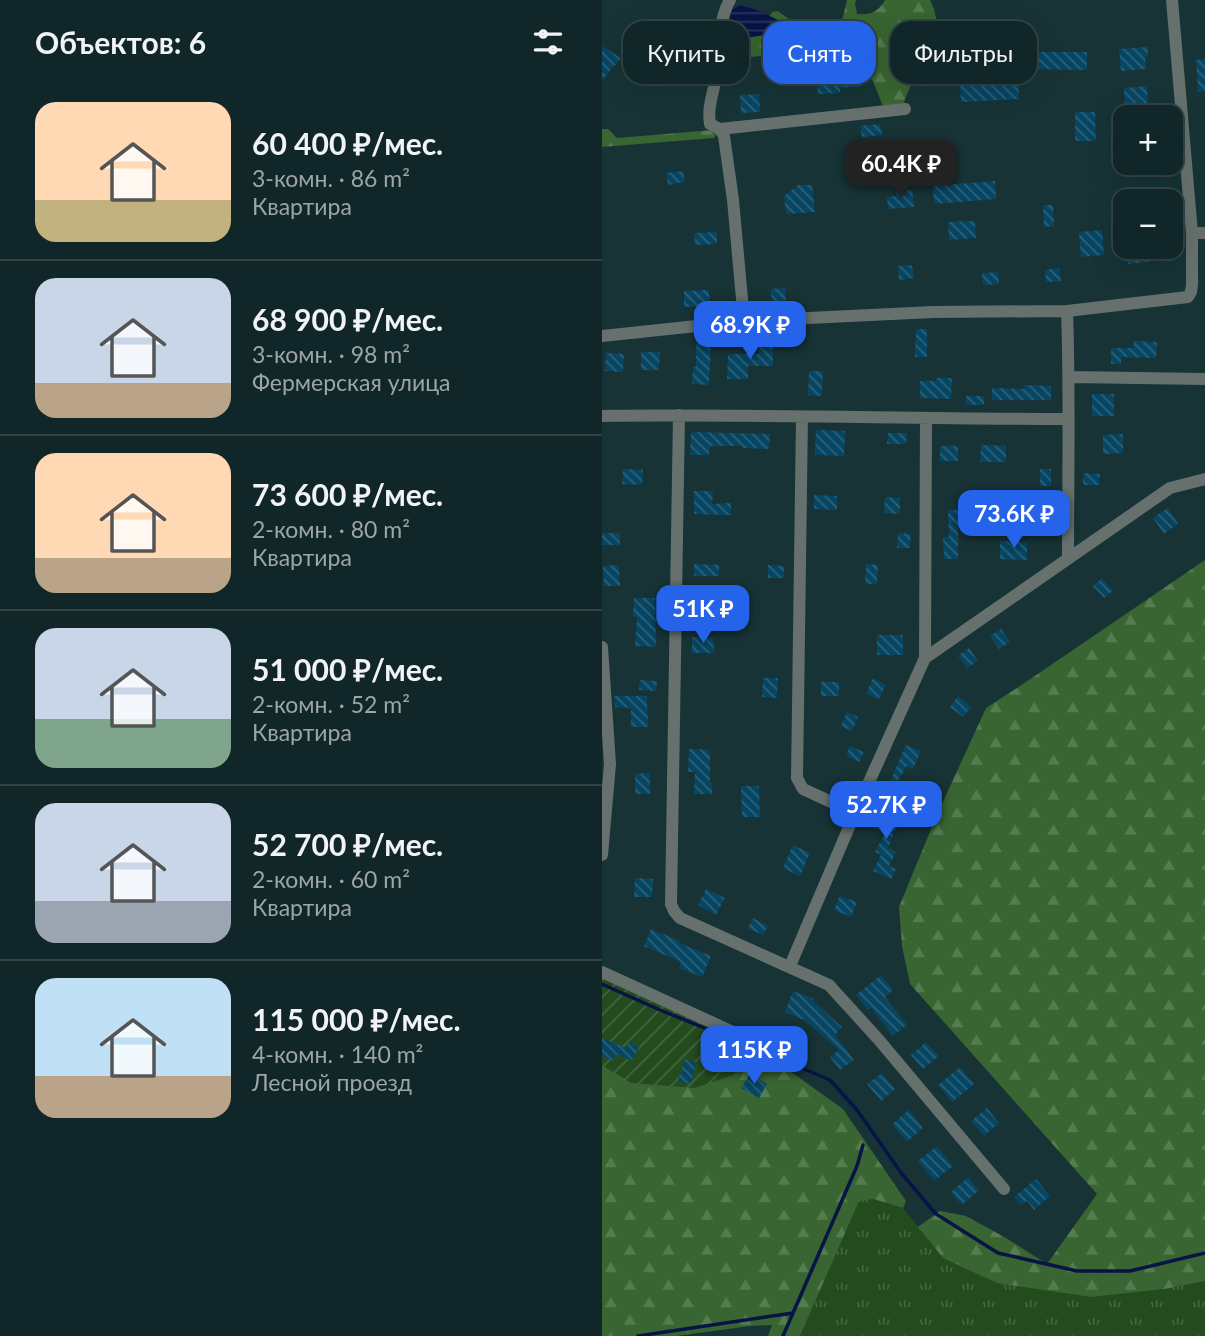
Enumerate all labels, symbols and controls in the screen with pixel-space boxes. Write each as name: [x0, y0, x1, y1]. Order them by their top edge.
chip: Купить: [623, 21, 749, 84]
chip: Снять: [763, 21, 876, 84]
chip: Фильтры: [890, 21, 1037, 84]
icon: filters: [529, 23, 567, 61]
text: Объектов: 6: [35, 24, 206, 60]
map controls: [1113, 105, 1183, 259]
button: +: [1113, 105, 1183, 175]
text: 60 400 ₽/мес.: [252, 125, 443, 161]
icon: home: [91, 130, 175, 214]
pin: 60.4K ₽: [836, 140, 966, 200]
text: 60.4K ₽: [861, 149, 941, 177]
text: 3-комн. · 86 m²: [252, 164, 410, 192]
button: −: [1113, 189, 1183, 259]
text: Квартира: [252, 192, 352, 220]
text: 68 900 ₽/мес.: [252, 301, 443, 337]
pin: 68.9K ₽: [685, 302, 815, 361]
icon: home: [91, 306, 175, 390]
text: 68.9K ₽: [710, 310, 790, 338]
text: 3-комн. · 98 m²: [252, 340, 410, 368]
text: Фермерская улица: [252, 368, 451, 396]
text: 73 600 ₽/мес.: [252, 476, 443, 512]
icon: home: [91, 481, 175, 565]
pin: 73.6K ₽: [949, 490, 1079, 550]
text: 73.6K ₽: [974, 499, 1054, 527]
text: 2-комн. · 80 m²: [252, 515, 410, 543]
text: Квартира: [252, 543, 352, 571]
pin: 51K ₽: [654, 586, 752, 645]
text: 51K ₽: [672, 594, 734, 622]
text: 51 000 ₽/мес.: [252, 651, 443, 687]
icon: home: [91, 656, 175, 740]
text: 2-комн. · 52 m²: [252, 690, 410, 718]
text: Квартира: [252, 718, 352, 746]
pin: 52.7K ₽: [821, 782, 951, 841]
text: 52.7K ₽: [846, 790, 926, 818]
text: 52 700 ₽/мес.: [252, 826, 443, 862]
icon: home: [91, 831, 175, 915]
text: 2-комн. · 60 m²: [252, 865, 410, 893]
text: Квартира: [252, 893, 352, 921]
text: 115 000 ₽/мес.: [252, 1001, 461, 1037]
icon: home: [91, 1006, 175, 1090]
pin: 115K ₽: [697, 1026, 811, 1086]
text: 115K ₽: [717, 1035, 791, 1063]
text: 4-комн. · 140 m²: [252, 1040, 423, 1068]
text: Лесной проезд: [252, 1068, 412, 1096]

